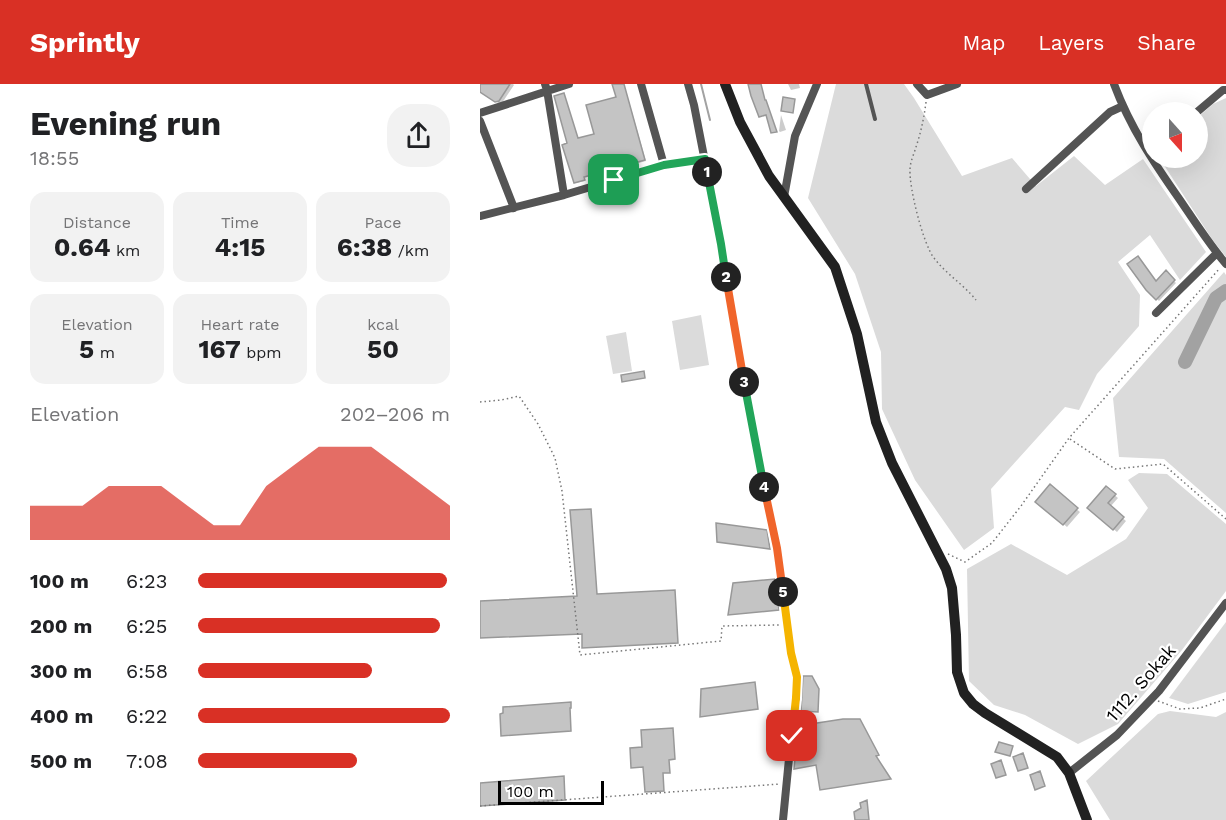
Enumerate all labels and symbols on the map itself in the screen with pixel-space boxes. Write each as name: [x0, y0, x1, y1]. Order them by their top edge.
north arrow: [1142, 102, 1208, 168]
pin: [588, 154, 639, 205]
pin: 1: [692, 157, 722, 187]
pin: 2: [711, 262, 741, 292]
pin: 3: [729, 367, 759, 397]
pin: 4: [749, 472, 779, 502]
pin: 5: [768, 577, 798, 607]
street label: 1112. Sokak: [1101, 640, 1180, 726]
pin: [766, 710, 817, 761]
scale bar: [498, 778, 604, 806]

